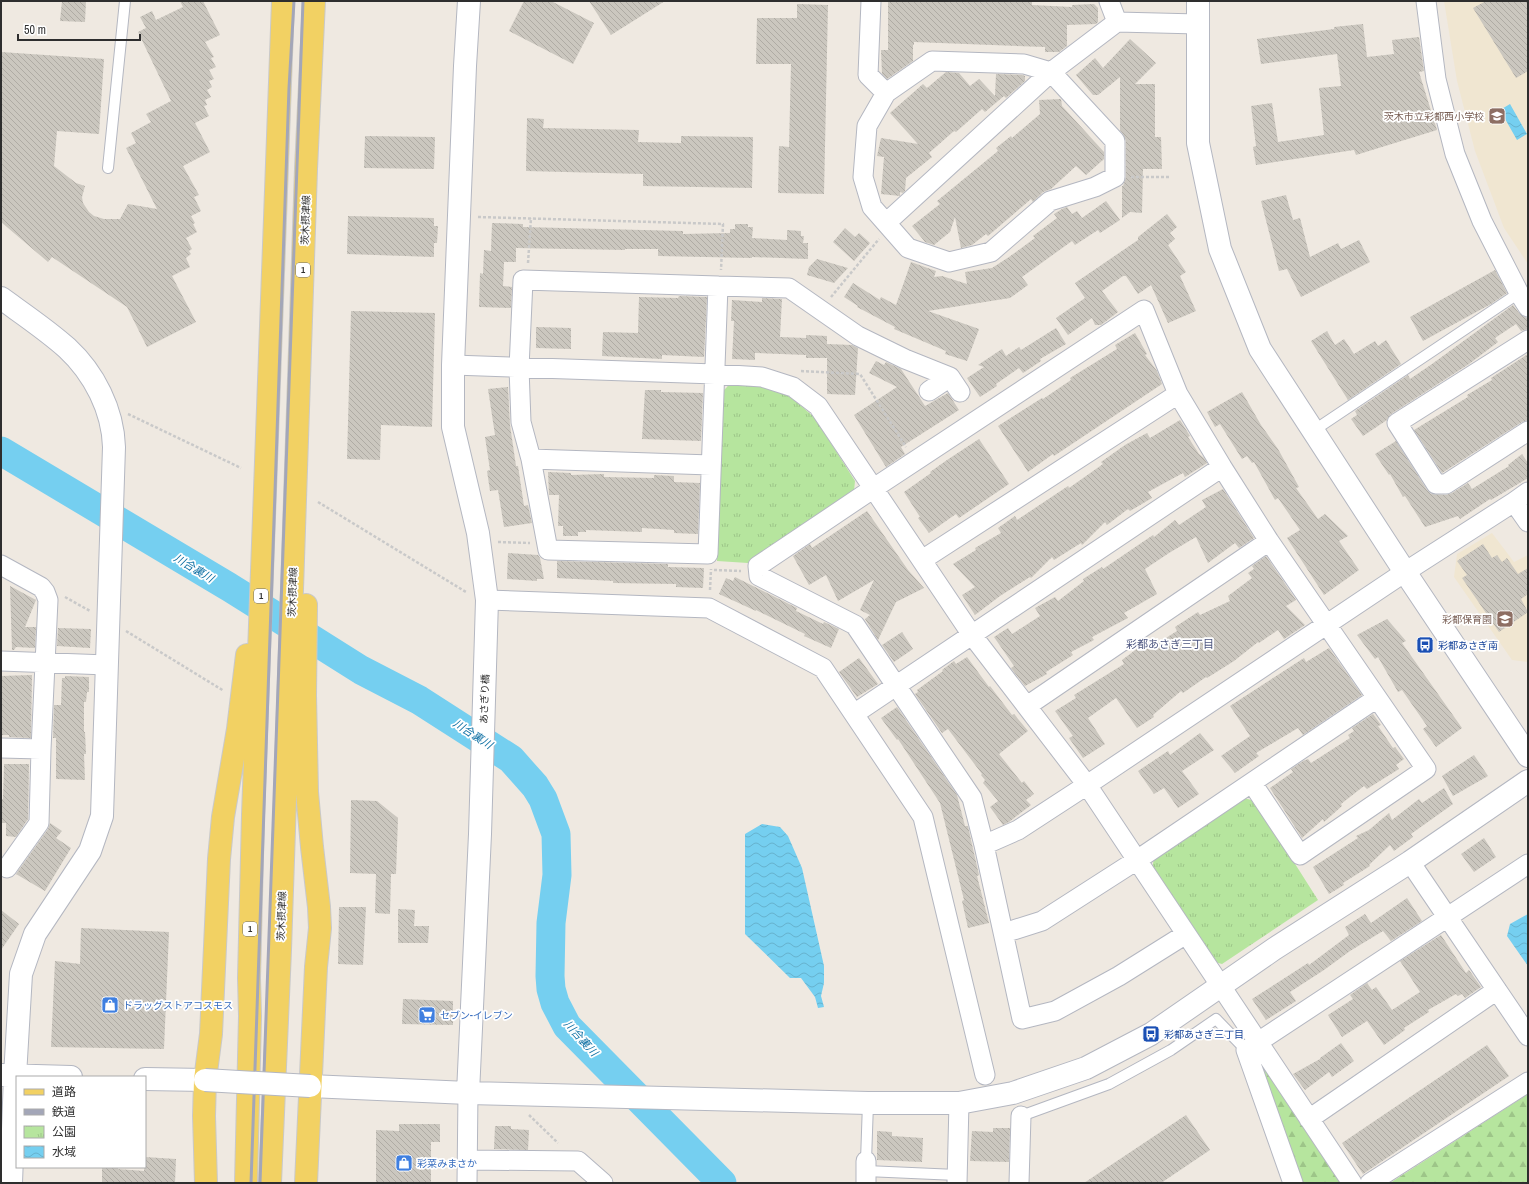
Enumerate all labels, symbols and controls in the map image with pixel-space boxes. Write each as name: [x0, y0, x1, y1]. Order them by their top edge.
scale bar: [18, 16, 140, 42]
text: 50 m: [24, 22, 46, 38]
school or university icon: 茨木市立彩都西小学校: [1487, 106, 1507, 126]
place label: 茨木市立彩都西小学校: [1384, 110, 1484, 123]
street label: 茨木摂津線: [298, 195, 313, 245]
road number: 1: [296, 263, 310, 277]
water label: 川合裏川: [172, 551, 217, 586]
street label: 茨木摂津線: [285, 567, 300, 617]
road number: 1: [254, 589, 268, 603]
school or university icon: 彩都保育園: [1495, 609, 1515, 629]
place label: 彩都保育園: [1442, 613, 1492, 626]
bus stop icon: 彩都あさぎ南: [1415, 635, 1435, 655]
district label: 彩都あさぎ三丁目: [1126, 637, 1214, 651]
place label: 彩都あさぎ南: [1438, 639, 1498, 652]
street label: あさぎり橋: [477, 674, 492, 724]
water label: 川合裏川: [451, 716, 496, 752]
street label: 茨木摂津線: [274, 891, 289, 941]
road number: 1: [243, 922, 257, 936]
shop icon: ドラッグストアコスモス: [100, 995, 120, 1015]
place label: ドラッグストアコスモス: [123, 999, 233, 1012]
supermarket icon: セブン-イレブン: [417, 1005, 437, 1025]
place label: セブン-イレブン: [440, 1009, 513, 1022]
water label: 川合裏川: [561, 1017, 602, 1060]
bus stop icon: 彩都あさぎ三丁目: [1141, 1024, 1161, 1044]
place label: 彩都あさぎ三丁目: [1164, 1028, 1244, 1041]
legend: [16, 1076, 146, 1168]
text: 道路: [52, 1084, 76, 1100]
text: 鉄道: [52, 1104, 76, 1120]
text: 公園: [52, 1124, 76, 1140]
text: 水域: [52, 1144, 76, 1160]
shop icon: 彩菜みまさか: [394, 1153, 414, 1173]
place label: 彩菜みまさか: [417, 1157, 477, 1170]

